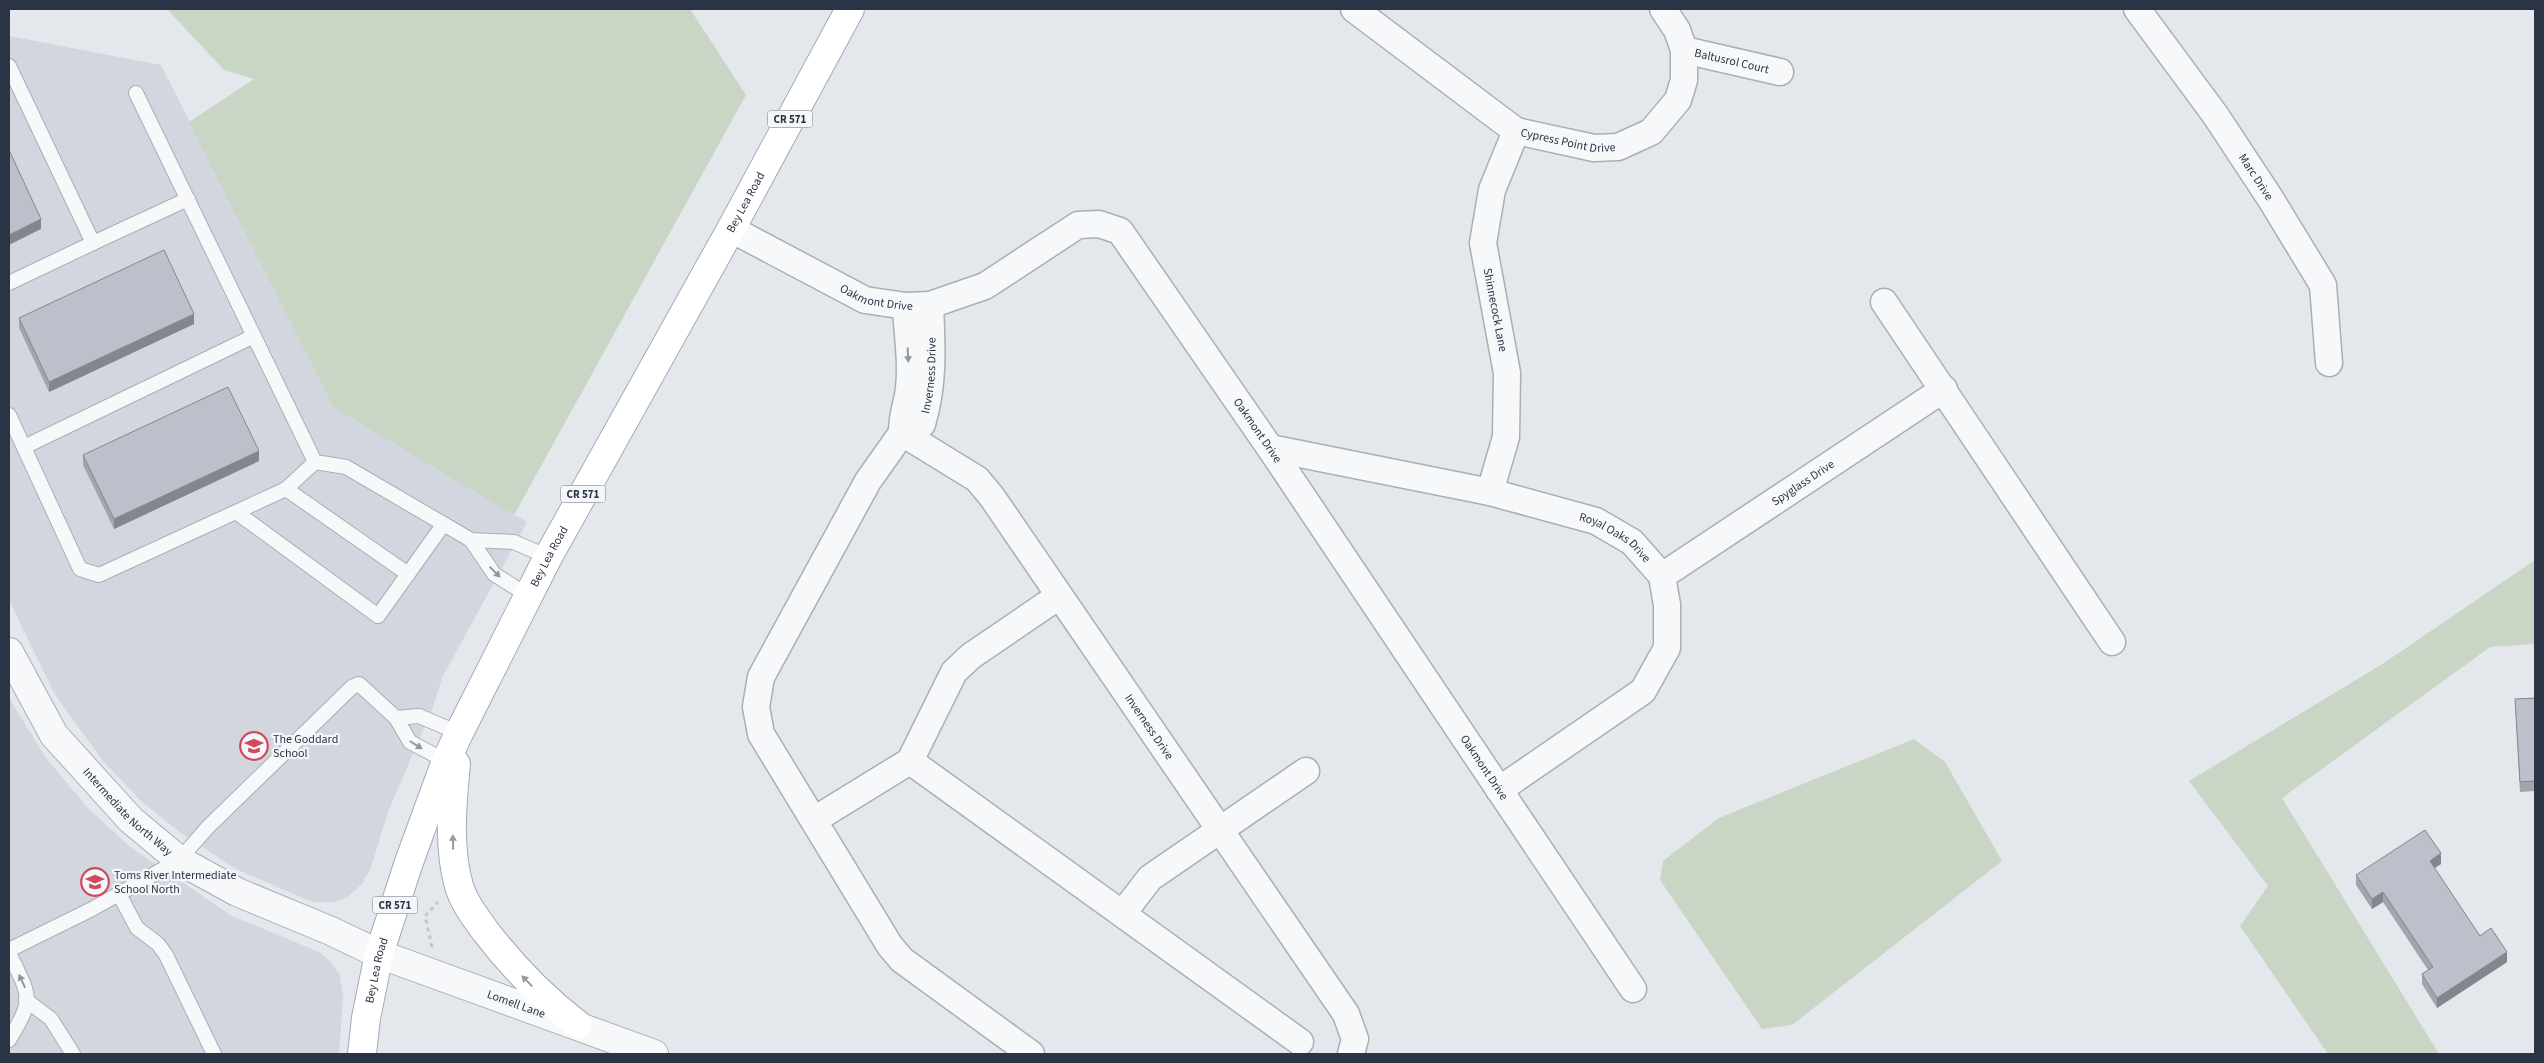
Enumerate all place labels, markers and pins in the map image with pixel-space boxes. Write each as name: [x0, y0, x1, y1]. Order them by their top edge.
school or university icon: The Goddard School: [239, 731, 269, 761]
place label: The Goddard School: [273, 731, 338, 762]
school or university icon: Toms River Intermediate School North: [80, 867, 110, 897]
place label: Toms River Intermediate School North: [114, 867, 236, 898]

